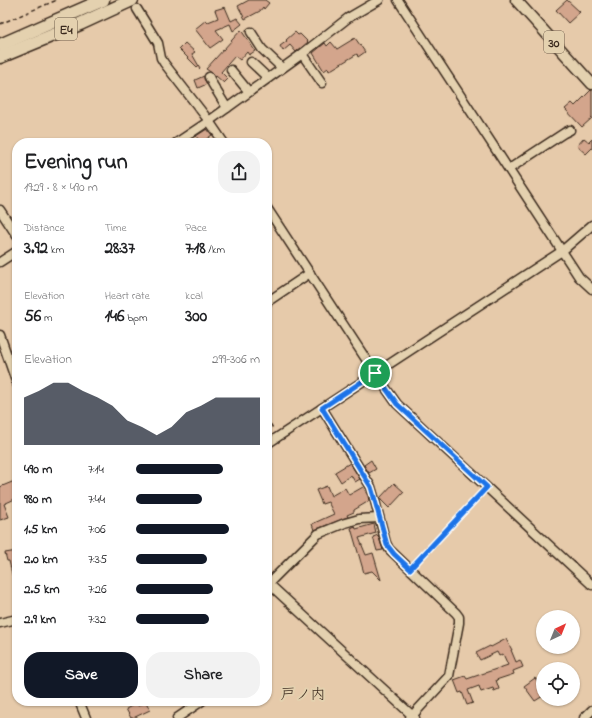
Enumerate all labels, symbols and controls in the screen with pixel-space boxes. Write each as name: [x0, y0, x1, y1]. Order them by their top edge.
road number: E4: [55, 18, 77, 40]
road number: 30: [544, 31, 564, 53]
text: Evening run: [24, 147, 128, 179]
button: share: [218, 151, 260, 193]
text: 19:29 · 8 × 490 m: [24, 178, 98, 197]
text: Distance: [24, 220, 65, 236]
text: Time: [105, 220, 126, 236]
text: Pace: [185, 220, 207, 236]
text: 3.92: [24, 236, 48, 261]
text: 28:37: [105, 236, 135, 261]
text: 7:18: [185, 236, 206, 261]
text: km: [48, 242, 64, 258]
text: /km: [206, 242, 225, 258]
text: Elevation: [24, 288, 64, 304]
text: Heart rate: [105, 288, 150, 304]
text: kcal: [185, 288, 203, 304]
text: 56: [24, 304, 41, 329]
text: 146: [105, 304, 125, 329]
text: 300: [185, 304, 207, 329]
text: m: [41, 310, 53, 326]
text: bpm: [125, 310, 148, 326]
text: Elevation: [24, 350, 72, 369]
text: 299–306 m: [212, 350, 260, 369]
pin: [358, 356, 392, 390]
icon: arrive: [364, 362, 386, 384]
text: 490 m: [24, 460, 52, 479]
text: 7:14: [88, 460, 104, 479]
text: 980 m: [24, 490, 52, 509]
text: 7:44: [88, 490, 105, 509]
text: 1.5 km: [24, 520, 57, 539]
text: 7:06: [88, 520, 106, 539]
text: 2.0 km: [24, 550, 58, 569]
text: 7:35: [88, 550, 107, 569]
text: 2.5 km: [24, 580, 60, 599]
text: 7:26: [88, 580, 107, 599]
text: 2.9 km: [24, 610, 56, 629]
text: 7:32: [88, 610, 106, 629]
north arrow: [536, 610, 580, 654]
map controls: [536, 610, 580, 706]
button: Save: [24, 652, 138, 698]
button: Share: [146, 652, 260, 698]
button: locate: [536, 662, 580, 706]
district label: 戸ノ内: [280, 684, 326, 706]

